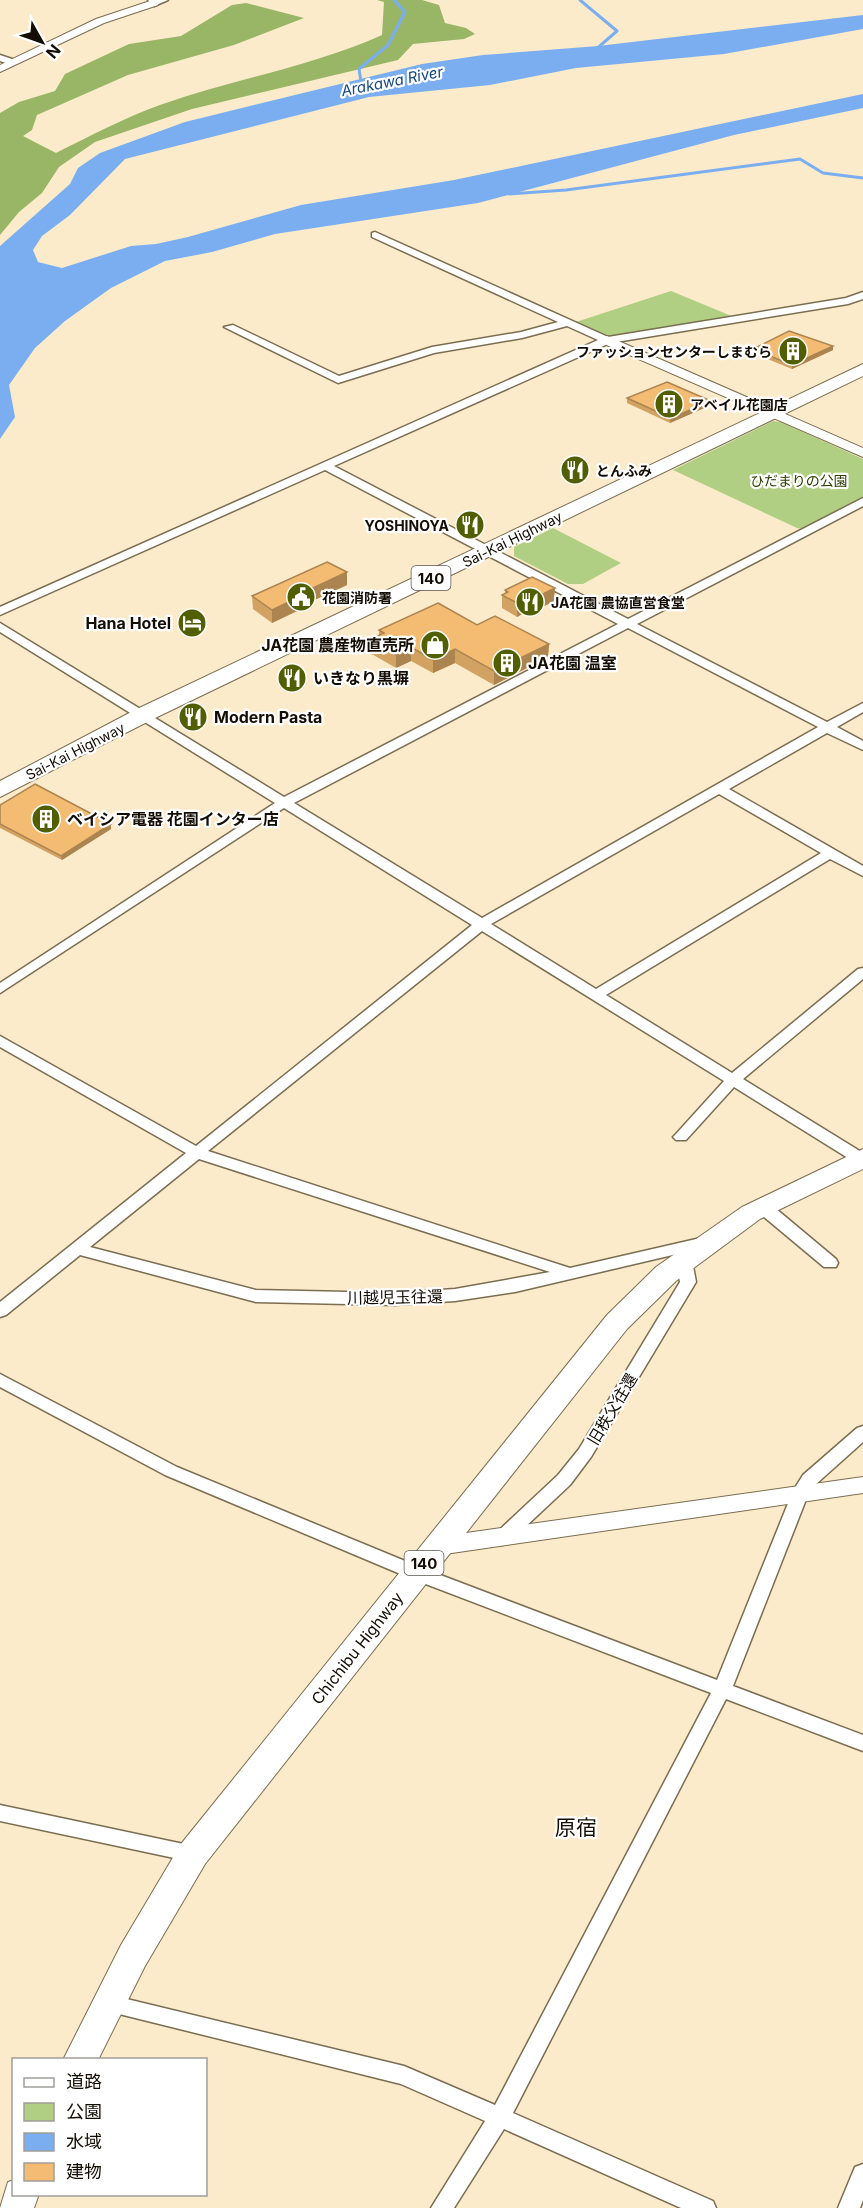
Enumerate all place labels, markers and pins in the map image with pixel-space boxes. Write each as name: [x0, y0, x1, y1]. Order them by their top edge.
building icon: ファッションセンターしまむら: [777, 335, 809, 367]
place label: ファッションセンターしまむら: [576, 343, 772, 360]
building icon: アベイル花園店: [653, 388, 685, 420]
place label: アベイル花園店: [690, 396, 788, 413]
restaurant icon: とんふみ: [559, 454, 591, 486]
place label: とんふみ: [596, 462, 652, 479]
restaurant icon: YOSHINOYA: [454, 509, 486, 541]
place label: YOSHINOYA: [365, 517, 450, 534]
public building icon: 花園消防署: [285, 581, 317, 613]
restaurant icon: JA花園 農協直営食堂: [514, 586, 546, 618]
place label: 花園消防署: [322, 589, 392, 606]
place label: JA花園 農協直営食堂: [551, 594, 685, 611]
hotel icon: Hana Hotel: [176, 607, 208, 639]
place label: Hana Hotel: [85, 613, 171, 633]
shop icon: JA花園 農産物直売所: [419, 629, 451, 661]
place label: JA花園 農産物直売所: [261, 635, 414, 655]
building icon: JA花園 温室: [491, 647, 523, 679]
place label: JA花園 温室: [528, 653, 617, 673]
restaurant icon: いきなり黒塀: [276, 662, 308, 694]
place label: いきなり黒塀: [313, 668, 409, 688]
restaurant icon: Modern Pasta: [177, 701, 209, 733]
place label: Modern Pasta: [214, 707, 322, 727]
building icon: ベイシア電器 花園インター店: [30, 803, 62, 835]
place label: ベイシア電器 花園インター店: [67, 809, 279, 829]

